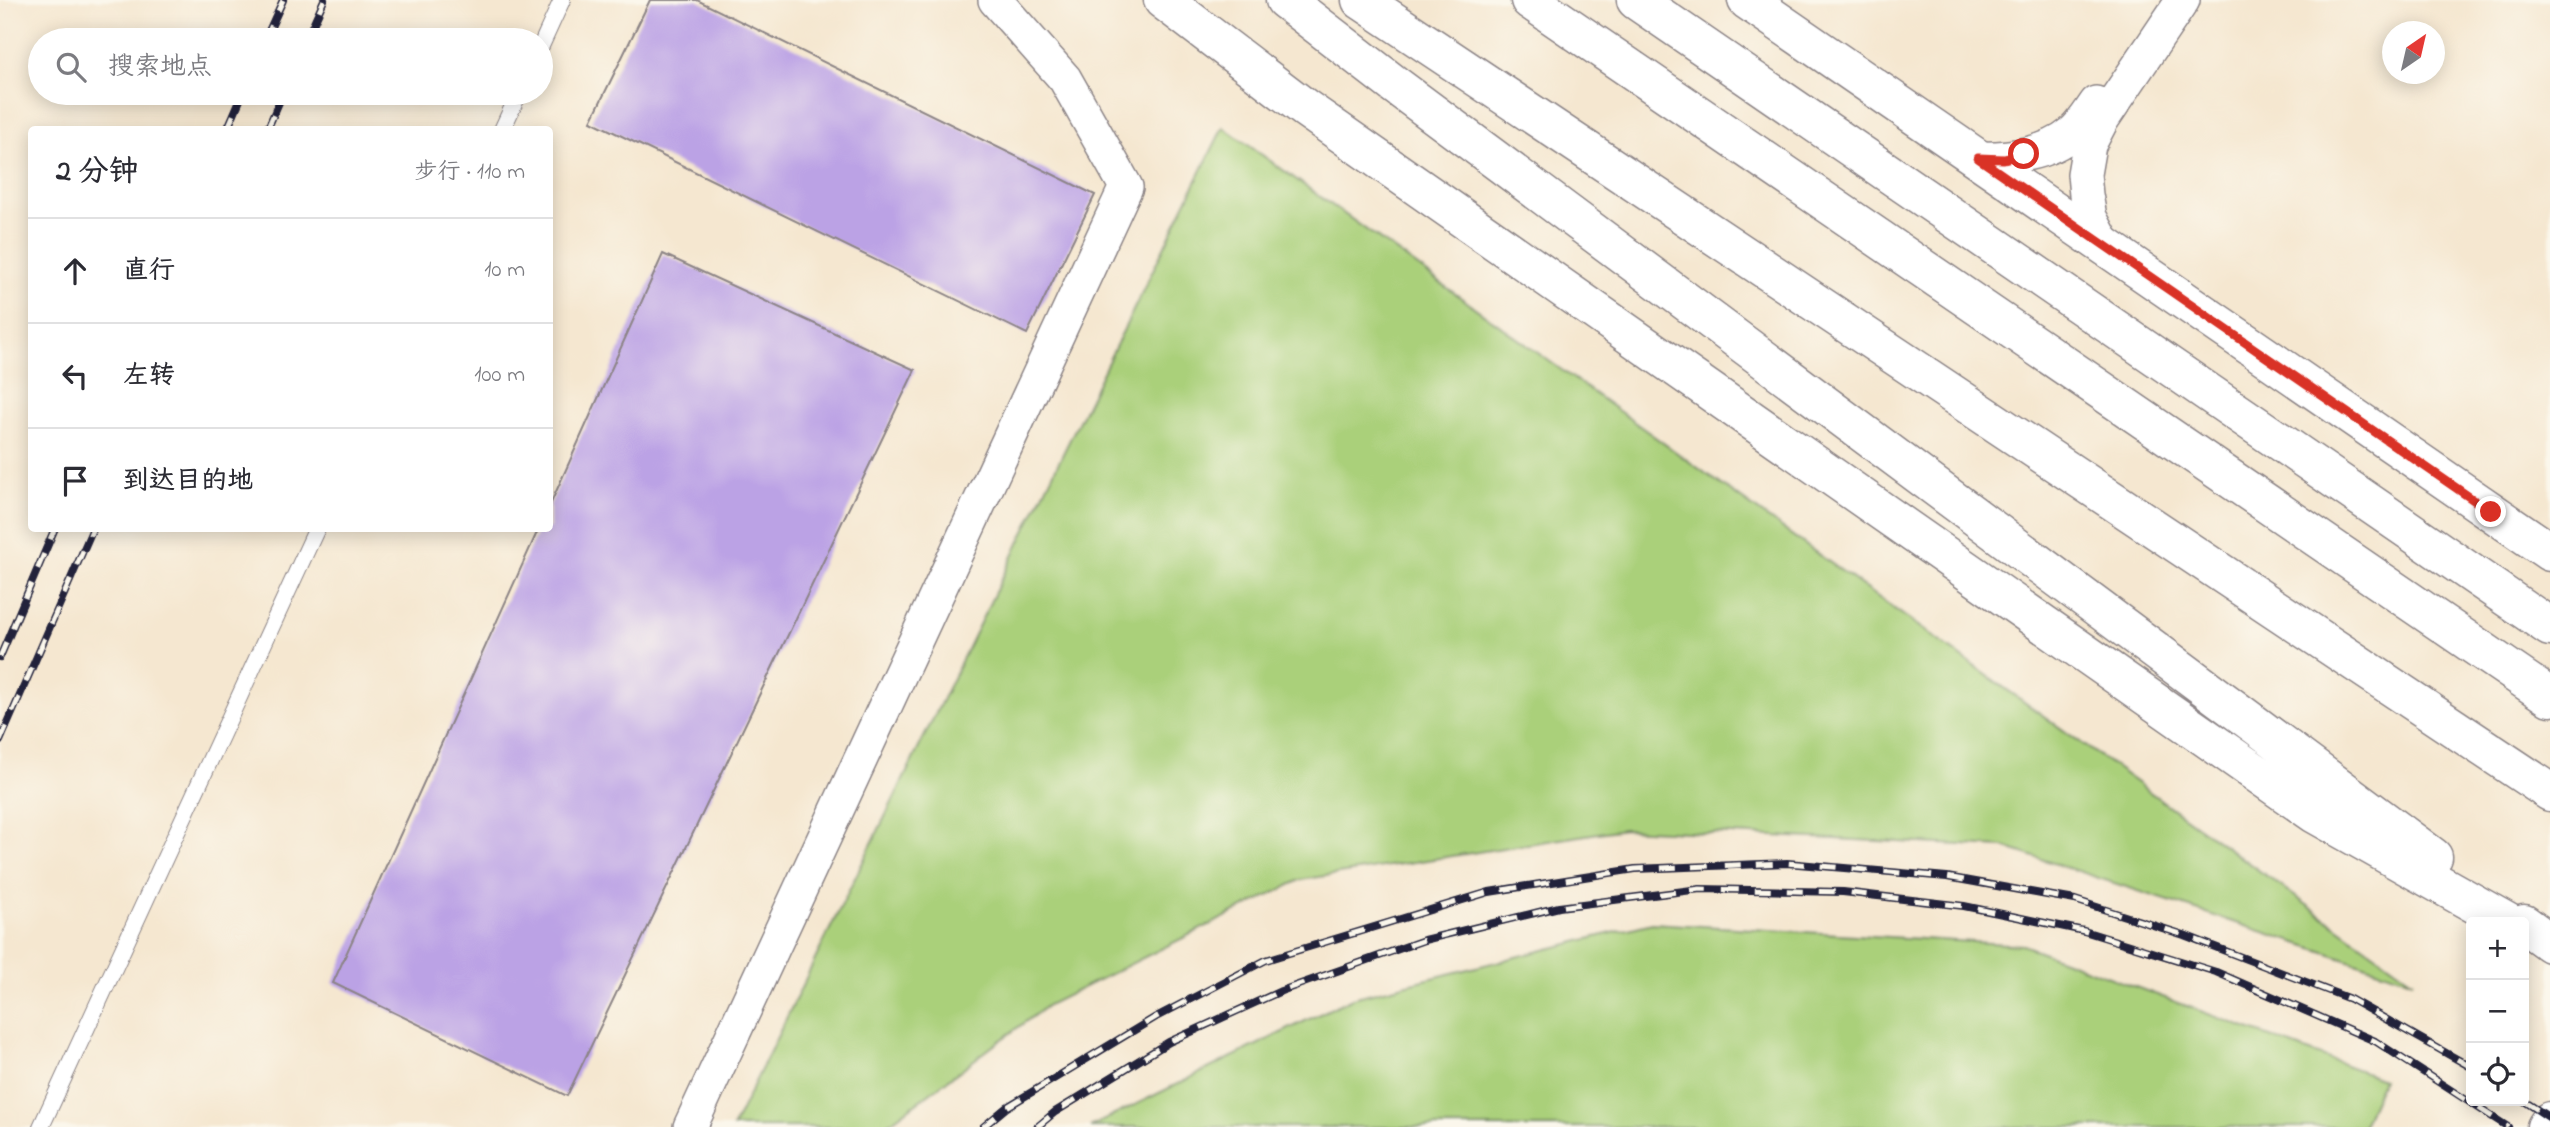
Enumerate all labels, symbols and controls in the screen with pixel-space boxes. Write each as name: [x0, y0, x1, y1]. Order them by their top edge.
north arrow: [2382, 21, 2445, 84]
search box: [28, 28, 553, 105]
icon: search: [52, 48, 90, 86]
text: 搜索地点: [108, 49, 212, 87]
route start: [2008, 138, 2039, 169]
text: 2 分钟: [56, 151, 138, 195]
text: 步行 · 110 m: [414, 156, 525, 189]
icon: ahead: [56, 252, 94, 290]
text: 直行: [123, 253, 175, 291]
text: 10 m: [484, 254, 525, 287]
icon: left: [56, 357, 94, 395]
text: 左转: [123, 358, 175, 396]
text: 100 m: [474, 359, 525, 392]
icon: arrive: [56, 462, 94, 500]
text: 到达目的地: [123, 463, 253, 501]
route end: [2475, 496, 2506, 527]
map controls: [2466, 917, 2529, 1106]
button: +: [2466, 917, 2529, 980]
button: −: [2466, 980, 2529, 1043]
button: locate: [2466, 1043, 2529, 1106]

